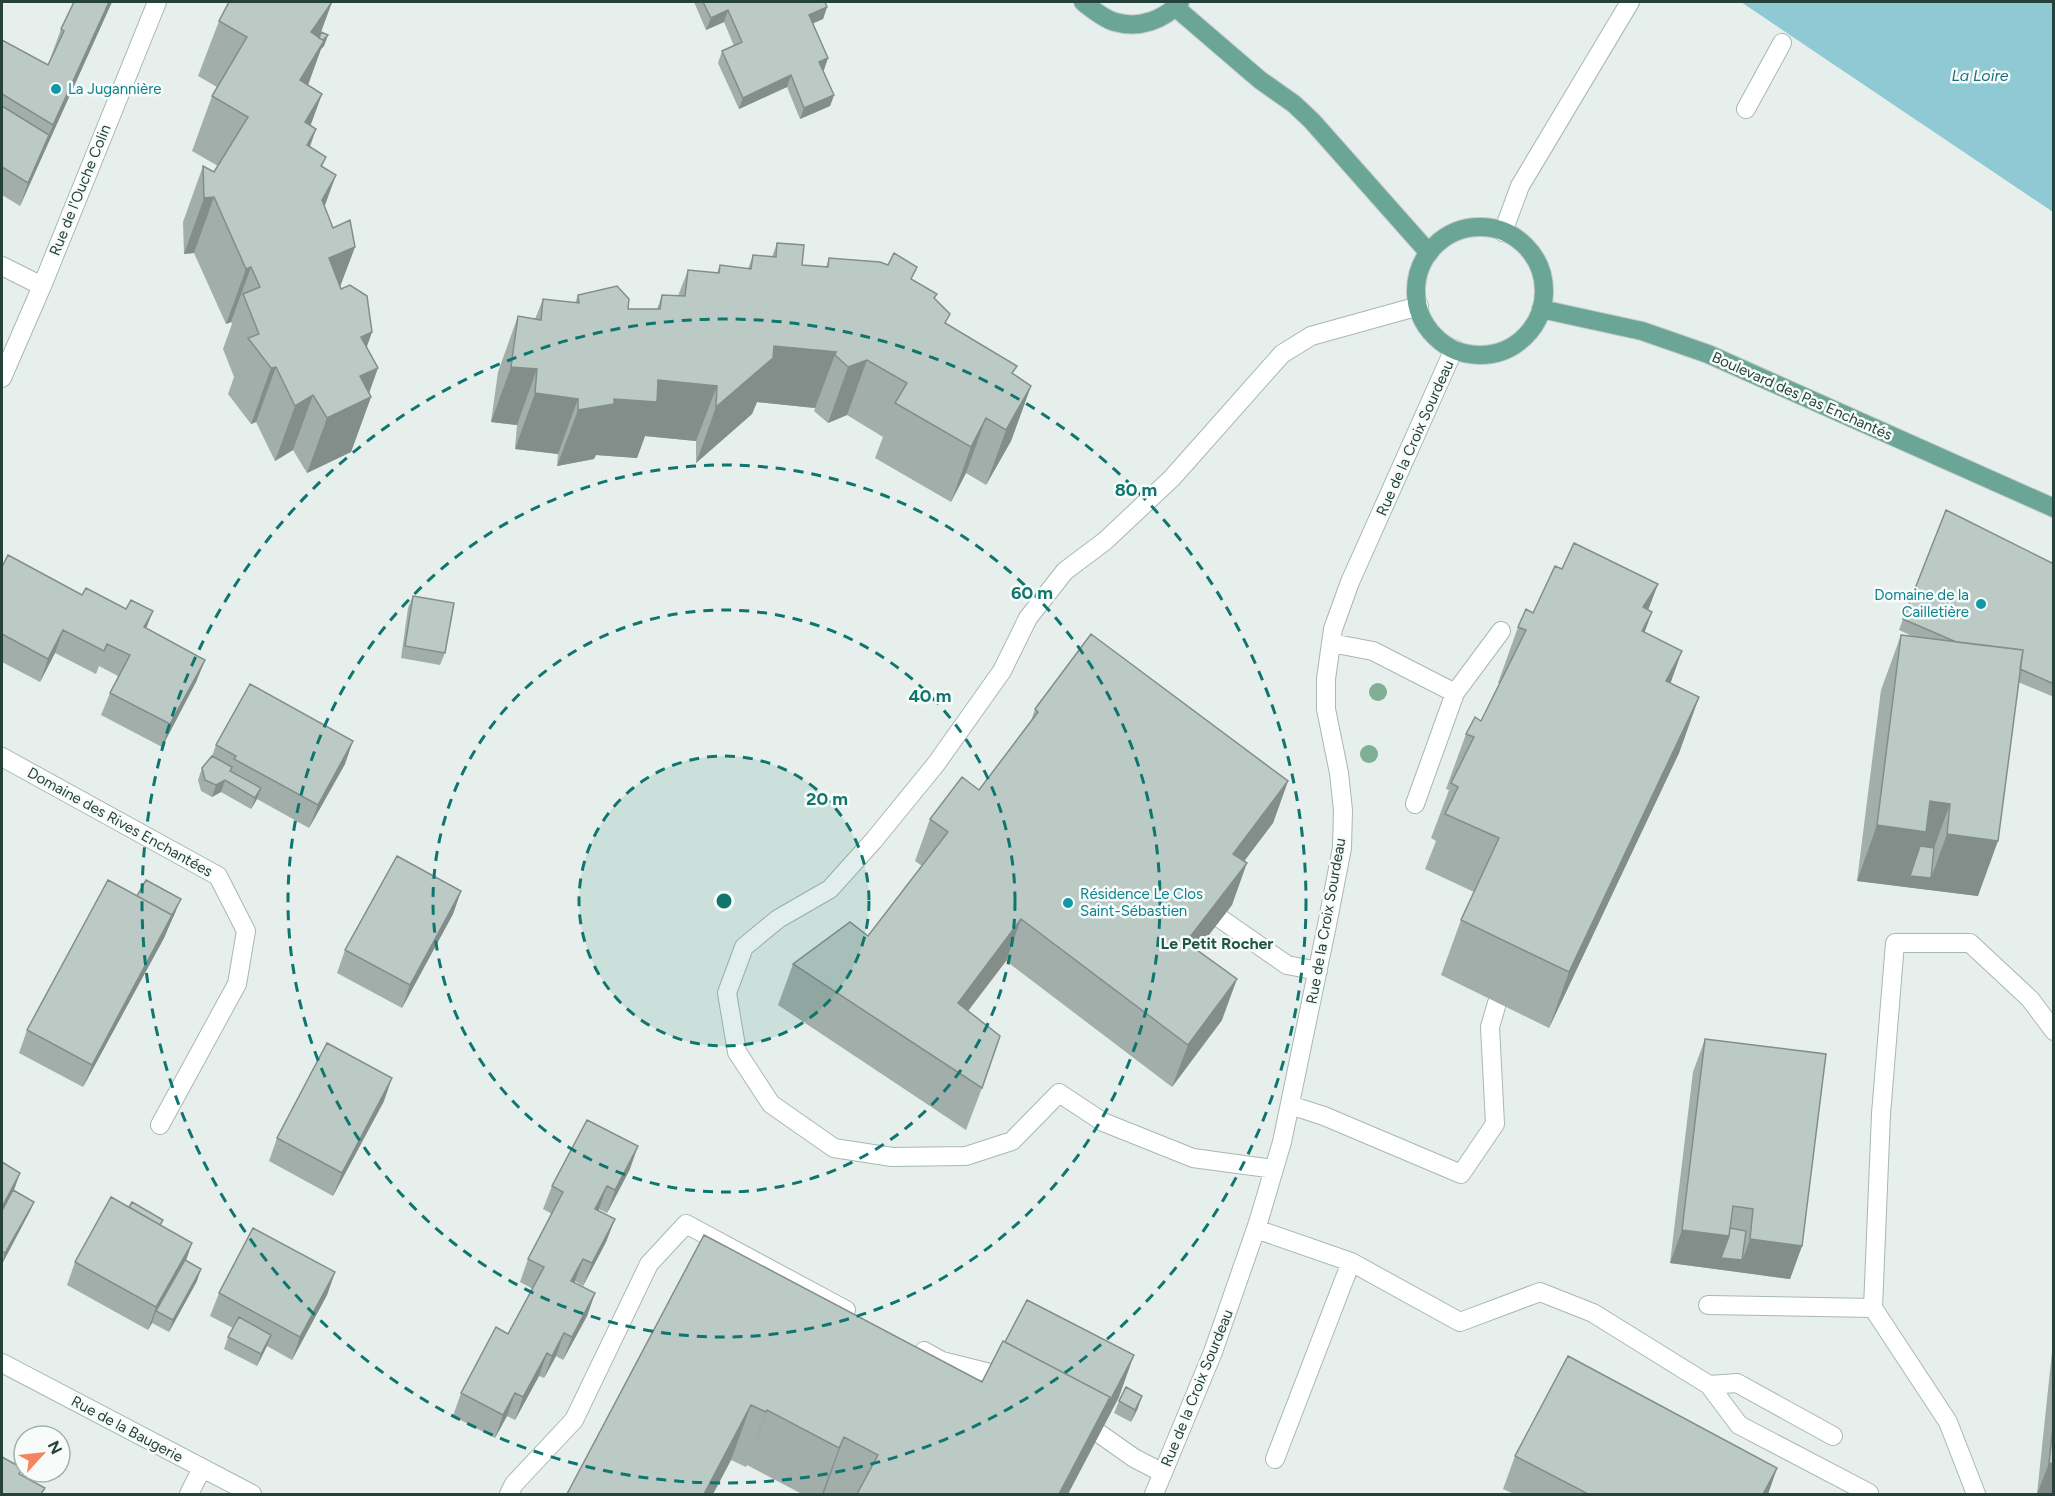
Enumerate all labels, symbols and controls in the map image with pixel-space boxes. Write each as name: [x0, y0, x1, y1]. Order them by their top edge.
water label: La Loire: [1951, 66, 2009, 85]
place label: La Jugannière: [68, 80, 161, 98]
marker: La Jugannière: [49, 82, 63, 96]
street label: Rue de l'Ouche Colin: [45, 122, 115, 258]
street label: Boulevard des Pas Enchantés: [1709, 348, 1895, 444]
street label: Rue de la Croix Sourdeau: [1373, 357, 1457, 519]
text: 80 m: [1115, 479, 1157, 501]
text: 60 m: [1011, 582, 1053, 604]
place label: Domaine de la Cailletière: [1874, 586, 1969, 621]
marker: Domaine de la Cailletière: [1974, 597, 1988, 611]
text: 40 m: [908, 685, 952, 707]
street label: Domaine des Rives Enchantées: [24, 763, 216, 881]
text: 20 m: [806, 788, 848, 810]
street label: Rue de la Croix Sourdeau: [1303, 837, 1349, 1005]
place label: Résidence Le Clos Saint-Sébastien: [1080, 885, 1203, 920]
centre of rings: [714, 891, 734, 911]
marker: Résidence Le Clos Saint-Sébastien: [1061, 896, 1075, 910]
district label: Le Petit Rocher: [1161, 934, 1273, 953]
street label: Rue de la Croix Sourdeau: [1157, 1307, 1237, 1469]
street label: Rue de la Baugerie: [68, 1392, 186, 1466]
north arrow: [12, 1424, 72, 1484]
text: N: [44, 1438, 66, 1457]

